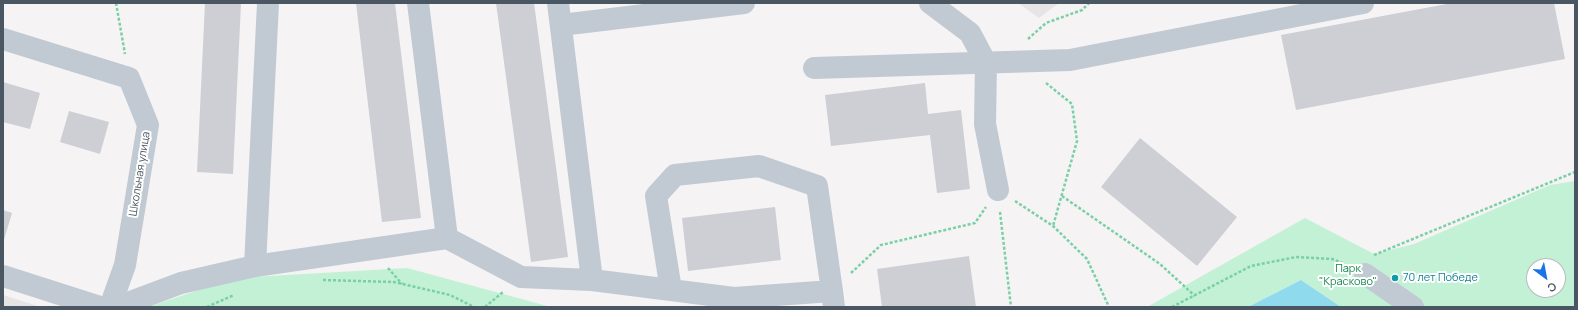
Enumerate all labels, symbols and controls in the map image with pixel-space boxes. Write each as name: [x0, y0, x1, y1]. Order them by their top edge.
street label: Школьная улица: [127, 131, 153, 217]
north arrow: [1526, 258, 1566, 298]
park label: Парк "Красково": [1319, 262, 1377, 288]
place label: 70 лет Победе: [1403, 271, 1478, 285]
marker: 70 лет Победе: [1390, 273, 1400, 283]
text: С: [1545, 279, 1560, 296]

